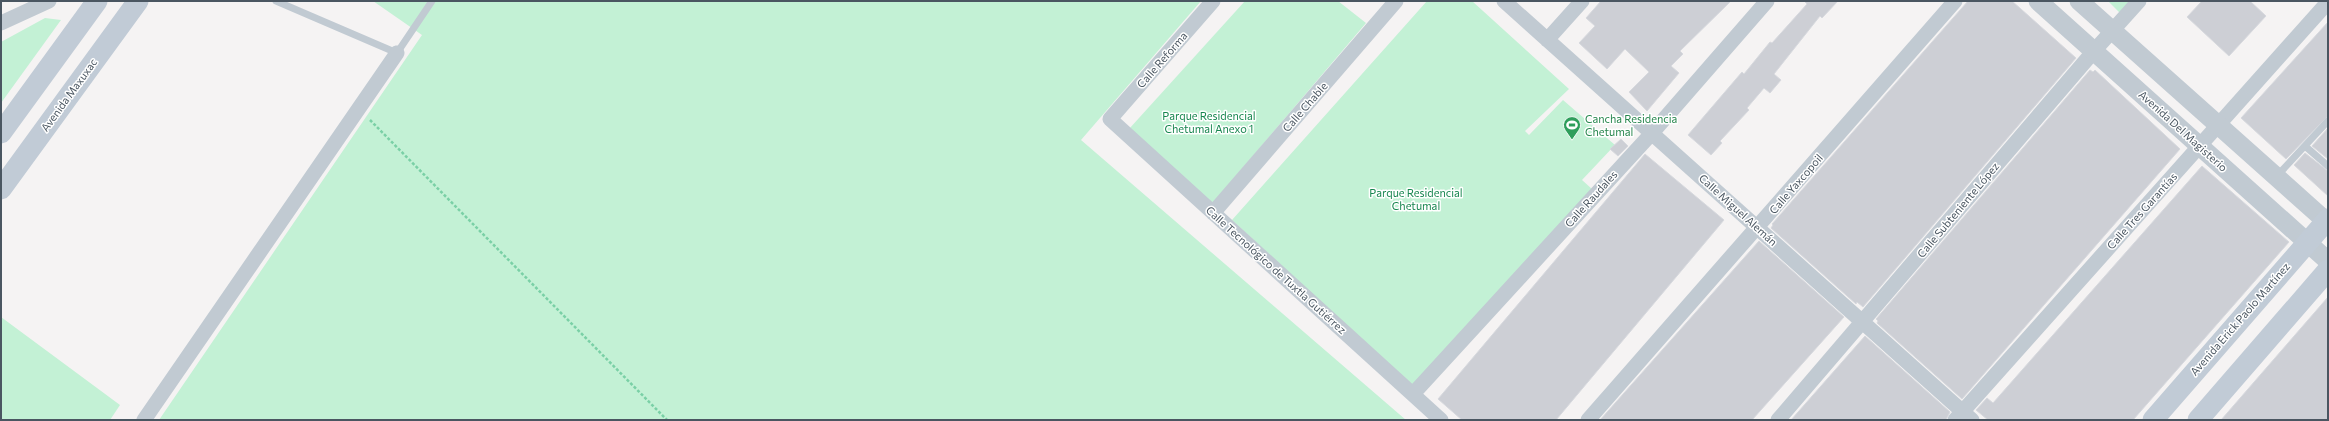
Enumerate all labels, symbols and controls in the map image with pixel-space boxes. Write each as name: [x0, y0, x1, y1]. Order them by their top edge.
street label: Calle Reforma: [1134, 29, 1189, 90]
street label: Avenida Maxuxac: [38, 56, 99, 134]
street label: Calle Chable: [1280, 79, 1330, 134]
street label: Avenida Del Magisterio: [2136, 87, 2231, 174]
park label: Parque Residencial Chetumal Anexo 1: [1162, 109, 1256, 135]
place label: Cancha Residencia Chetumal: [1585, 112, 1677, 138]
sports icon: Cancha Residencia Chetumal: [1562, 115, 1582, 140]
street label: Calle Yaxcopoil: [1766, 151, 1825, 216]
street label: Calle Subteniente López: [1914, 159, 2002, 260]
street label: Calle Raudales: [1562, 168, 1619, 230]
street label: Calle Tres Garantías: [2104, 170, 2179, 252]
street label: Calle Miguel Alemán: [1697, 171, 1780, 248]
park label: Parque Residencial Chetumal: [1369, 186, 1463, 212]
street label: Calle Tecnológico de Tuxtla Gutiérrez: [1204, 203, 1350, 336]
street label: Avenida Erick Paolo Martínez: [2187, 259, 2293, 378]

